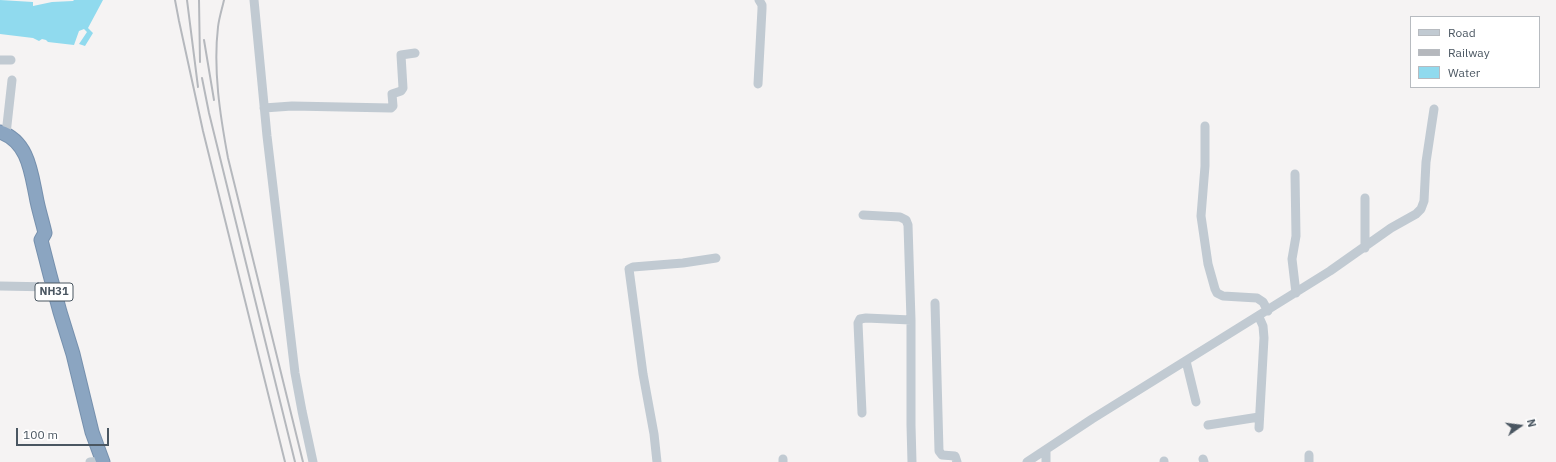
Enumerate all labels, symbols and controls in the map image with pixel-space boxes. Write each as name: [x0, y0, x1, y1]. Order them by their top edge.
legend: [1410, 16, 1540, 88]
text: Road: [1448, 25, 1476, 40]
text: Railway: [1448, 45, 1490, 60]
text: Water: [1448, 65, 1480, 80]
road number: NH31: [35, 283, 73, 301]
north arrow: [1500, 406, 1540, 446]
text: N: [1524, 418, 1539, 429]
scale bar: [18, 420, 111, 446]
text: 100 m: [23, 427, 58, 442]

